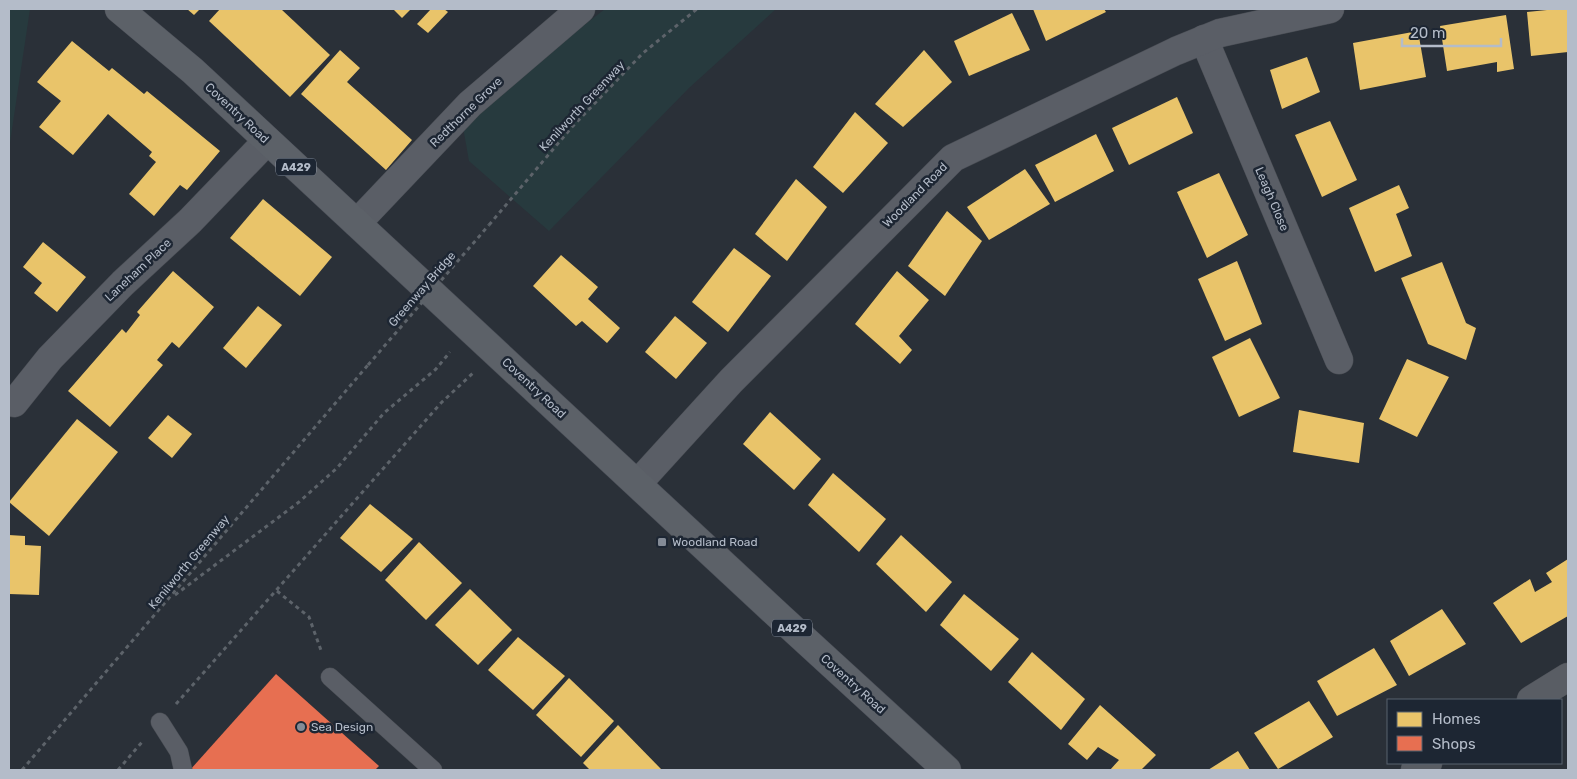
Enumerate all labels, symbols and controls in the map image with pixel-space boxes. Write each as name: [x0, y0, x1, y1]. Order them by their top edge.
scale bar: [1402, 15, 1501, 47]
text: 20 m: [1410, 24, 1445, 42]
street label: Kenilworth Greenway: [537, 58, 628, 154]
street label: Redthorne Grove: [427, 74, 505, 150]
street label: Coventry Road: [202, 80, 272, 146]
road number: A429: [276, 158, 316, 176]
street label: Woodland Road: [880, 160, 950, 230]
street label: Leagh Close: [1252, 165, 1292, 233]
street label: Laneham Place: [102, 236, 174, 304]
street label: Greenway Bridge: [386, 248, 459, 329]
street label: Coventry Road: [499, 355, 569, 421]
street label: Kenilworth Greenway: [146, 512, 233, 612]
place label: Woodland Road: [672, 535, 758, 549]
marker: Woodland Road: [656, 536, 668, 548]
road number: A429: [772, 620, 812, 636]
street label: Coventry Road: [818, 651, 888, 717]
legend: [1387, 699, 1562, 764]
text: Homes: [1432, 710, 1481, 728]
place label: Sea Design: [311, 720, 373, 734]
marker: Sea Design: [295, 721, 307, 733]
text: Shops: [1432, 735, 1476, 753]

